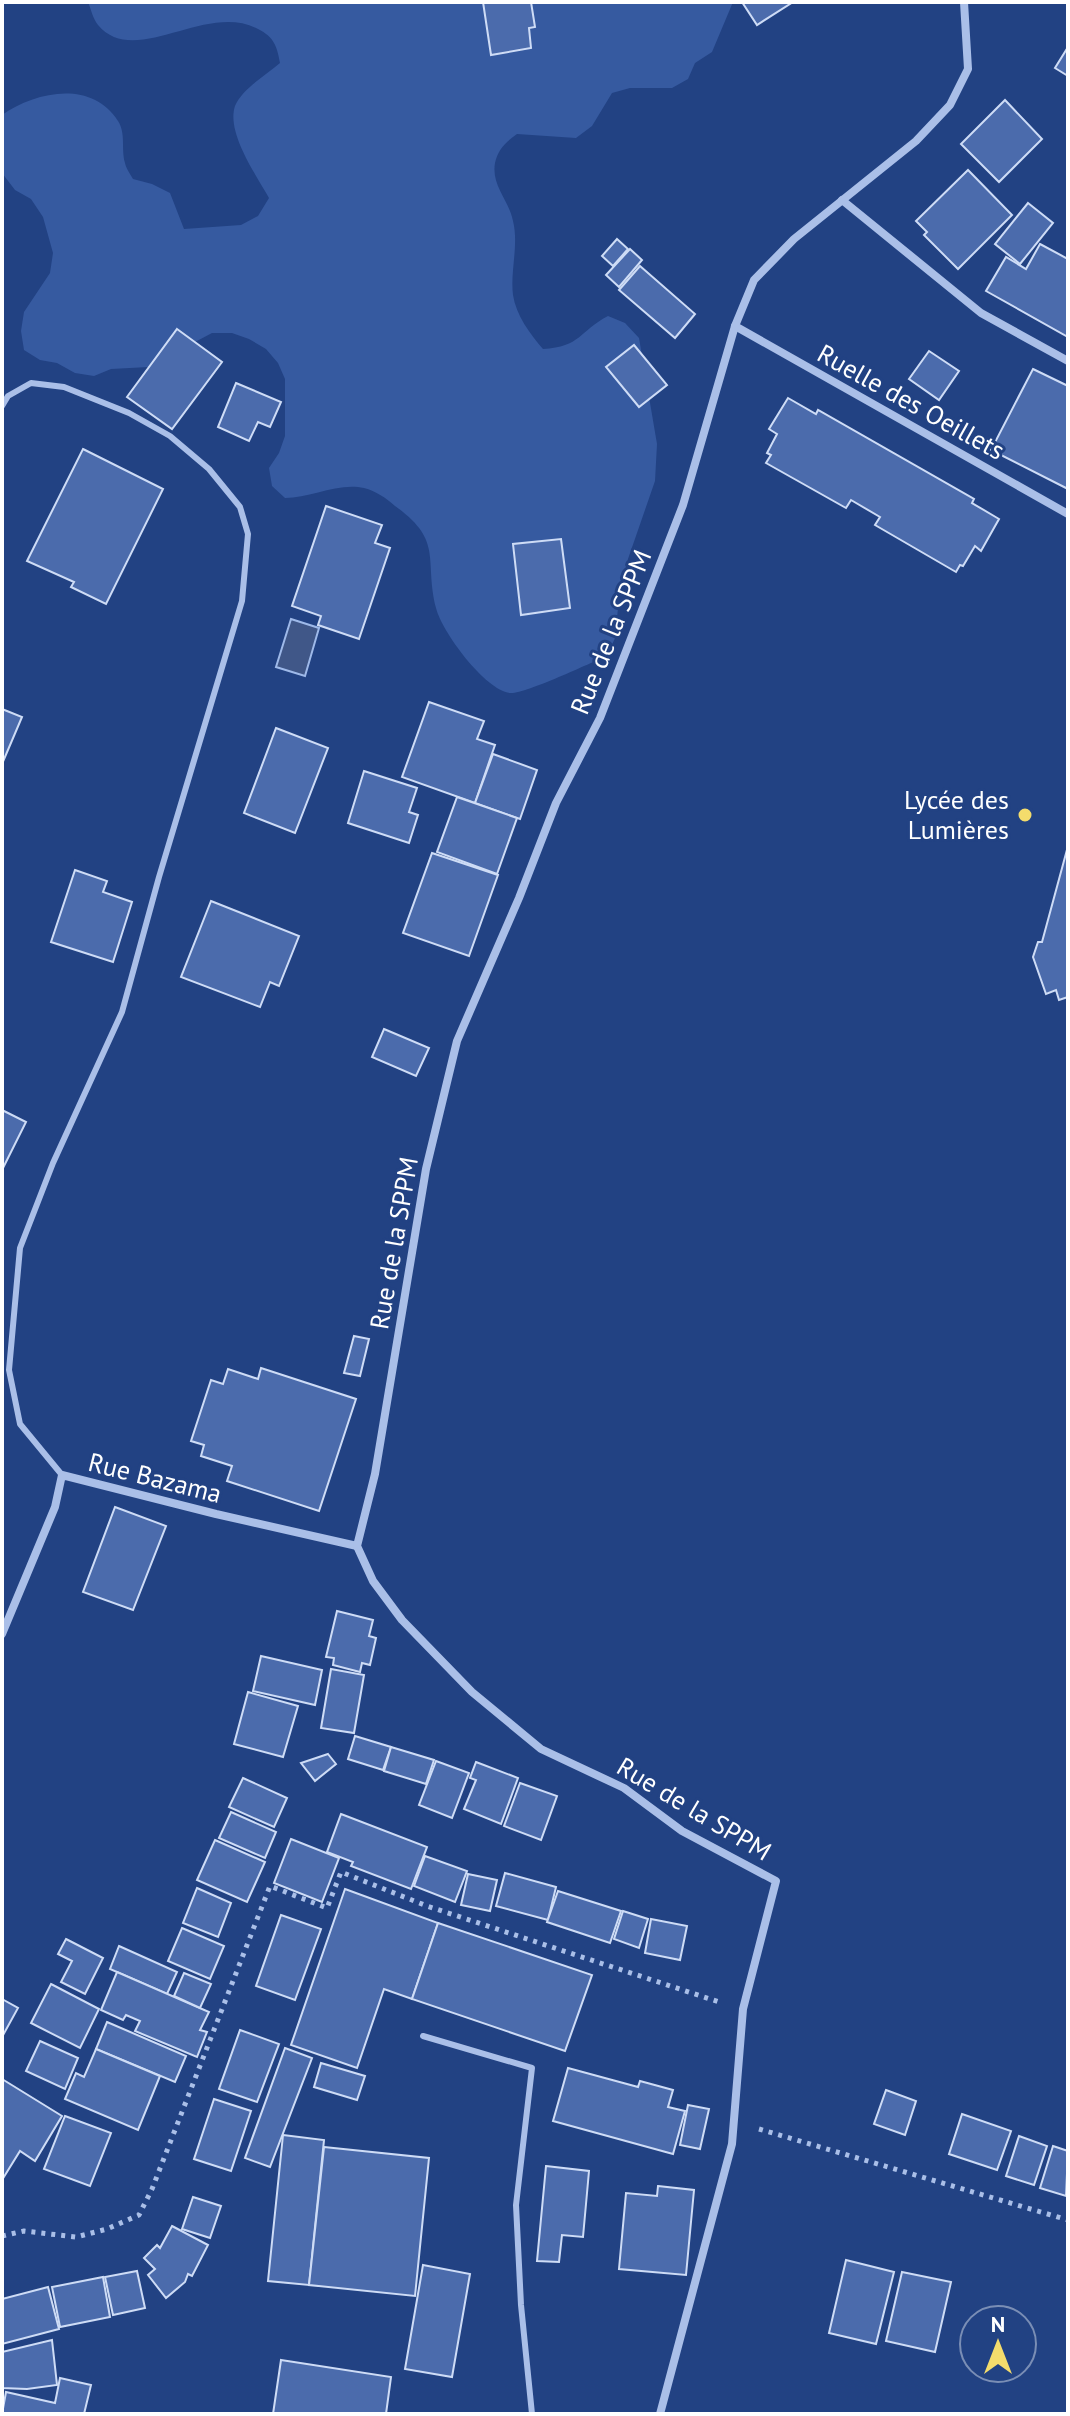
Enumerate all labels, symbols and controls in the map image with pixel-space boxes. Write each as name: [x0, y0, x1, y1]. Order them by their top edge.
street label: Ruelle des Oeillets: [812, 336, 1011, 467]
street label: Rue de la SPPM: [563, 545, 658, 719]
place label: Lycée des Lumières: [904, 783, 1009, 846]
marker: Lycée des Lumières: [1016, 806, 1034, 824]
street label: Rue de la SPPM: [362, 1154, 425, 1332]
street label: Rue Bazama: [85, 1445, 225, 1510]
street label: Rue de la SPPM: [611, 1750, 777, 1868]
north arrow: [958, 2304, 1038, 2384]
text: N: [991, 2310, 1005, 2338]

